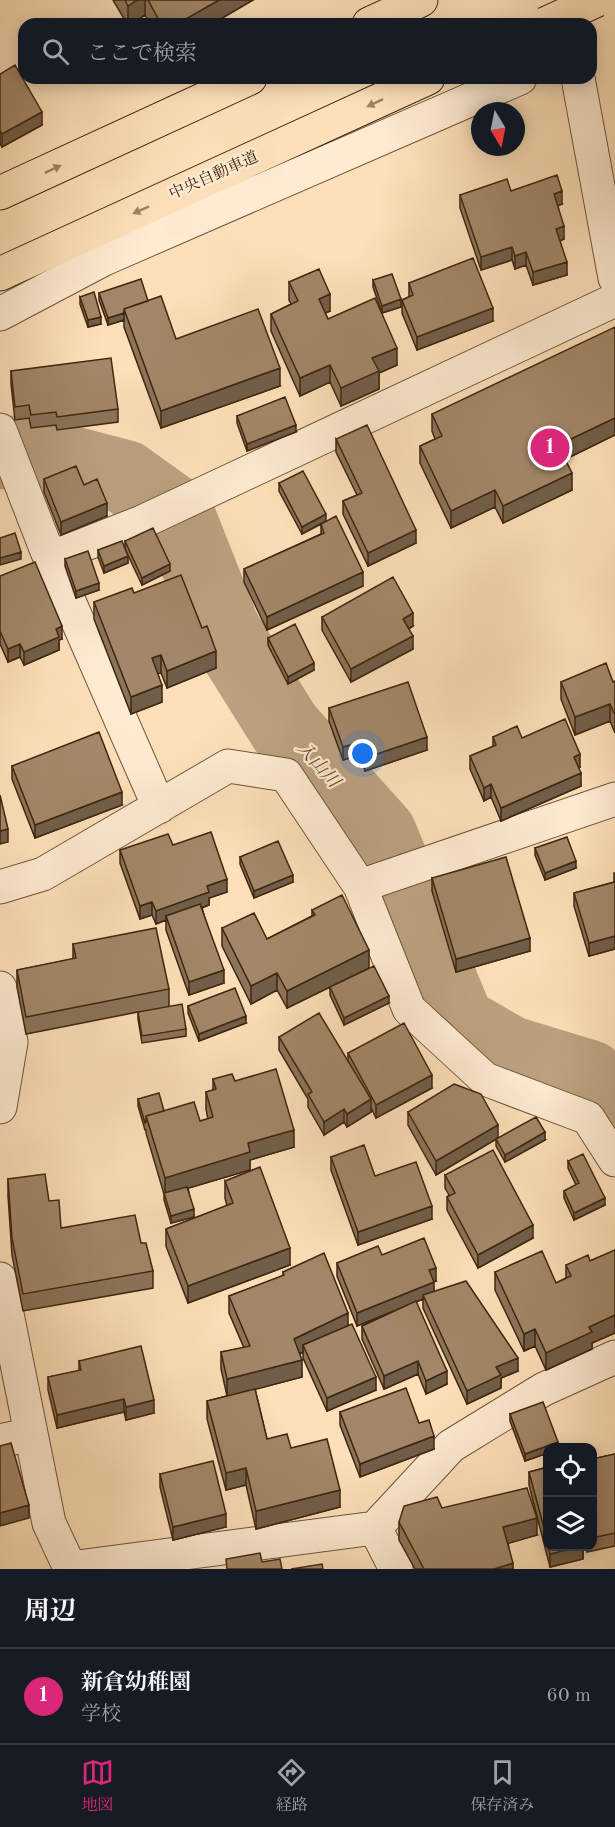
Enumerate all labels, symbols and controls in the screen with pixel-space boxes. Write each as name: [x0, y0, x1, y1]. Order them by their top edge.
search box: [18, 18, 597, 84]
icon: search: [39, 35, 72, 68]
text: ここで検索: [87, 43, 197, 65]
one-way arrow: [367, 98, 384, 107]
north arrow: [471, 102, 525, 156]
street label: 中央自動車道: [166, 147, 261, 203]
one-way arrow: [45, 164, 63, 174]
one-way arrow: [132, 205, 149, 214]
pin: 1: [530, 426, 570, 470]
water label: 入山川: [293, 738, 345, 793]
your location: [348, 739, 377, 768]
map controls: [543, 1443, 597, 1551]
button: locate: [543, 1443, 597, 1497]
button: layers: [543, 1497, 597, 1551]
text: 周辺: [24, 1599, 76, 1625]
text: 新倉幼稚園: [81, 1672, 191, 1694]
text: 1: [38, 1686, 49, 1706]
text: 60 m: [546, 1686, 591, 1706]
text: 学校: [81, 1705, 121, 1725]
tab: 地図: [81, 1756, 114, 1816]
tab: 経路: [275, 1756, 308, 1816]
tab: 保存済み: [470, 1756, 534, 1816]

